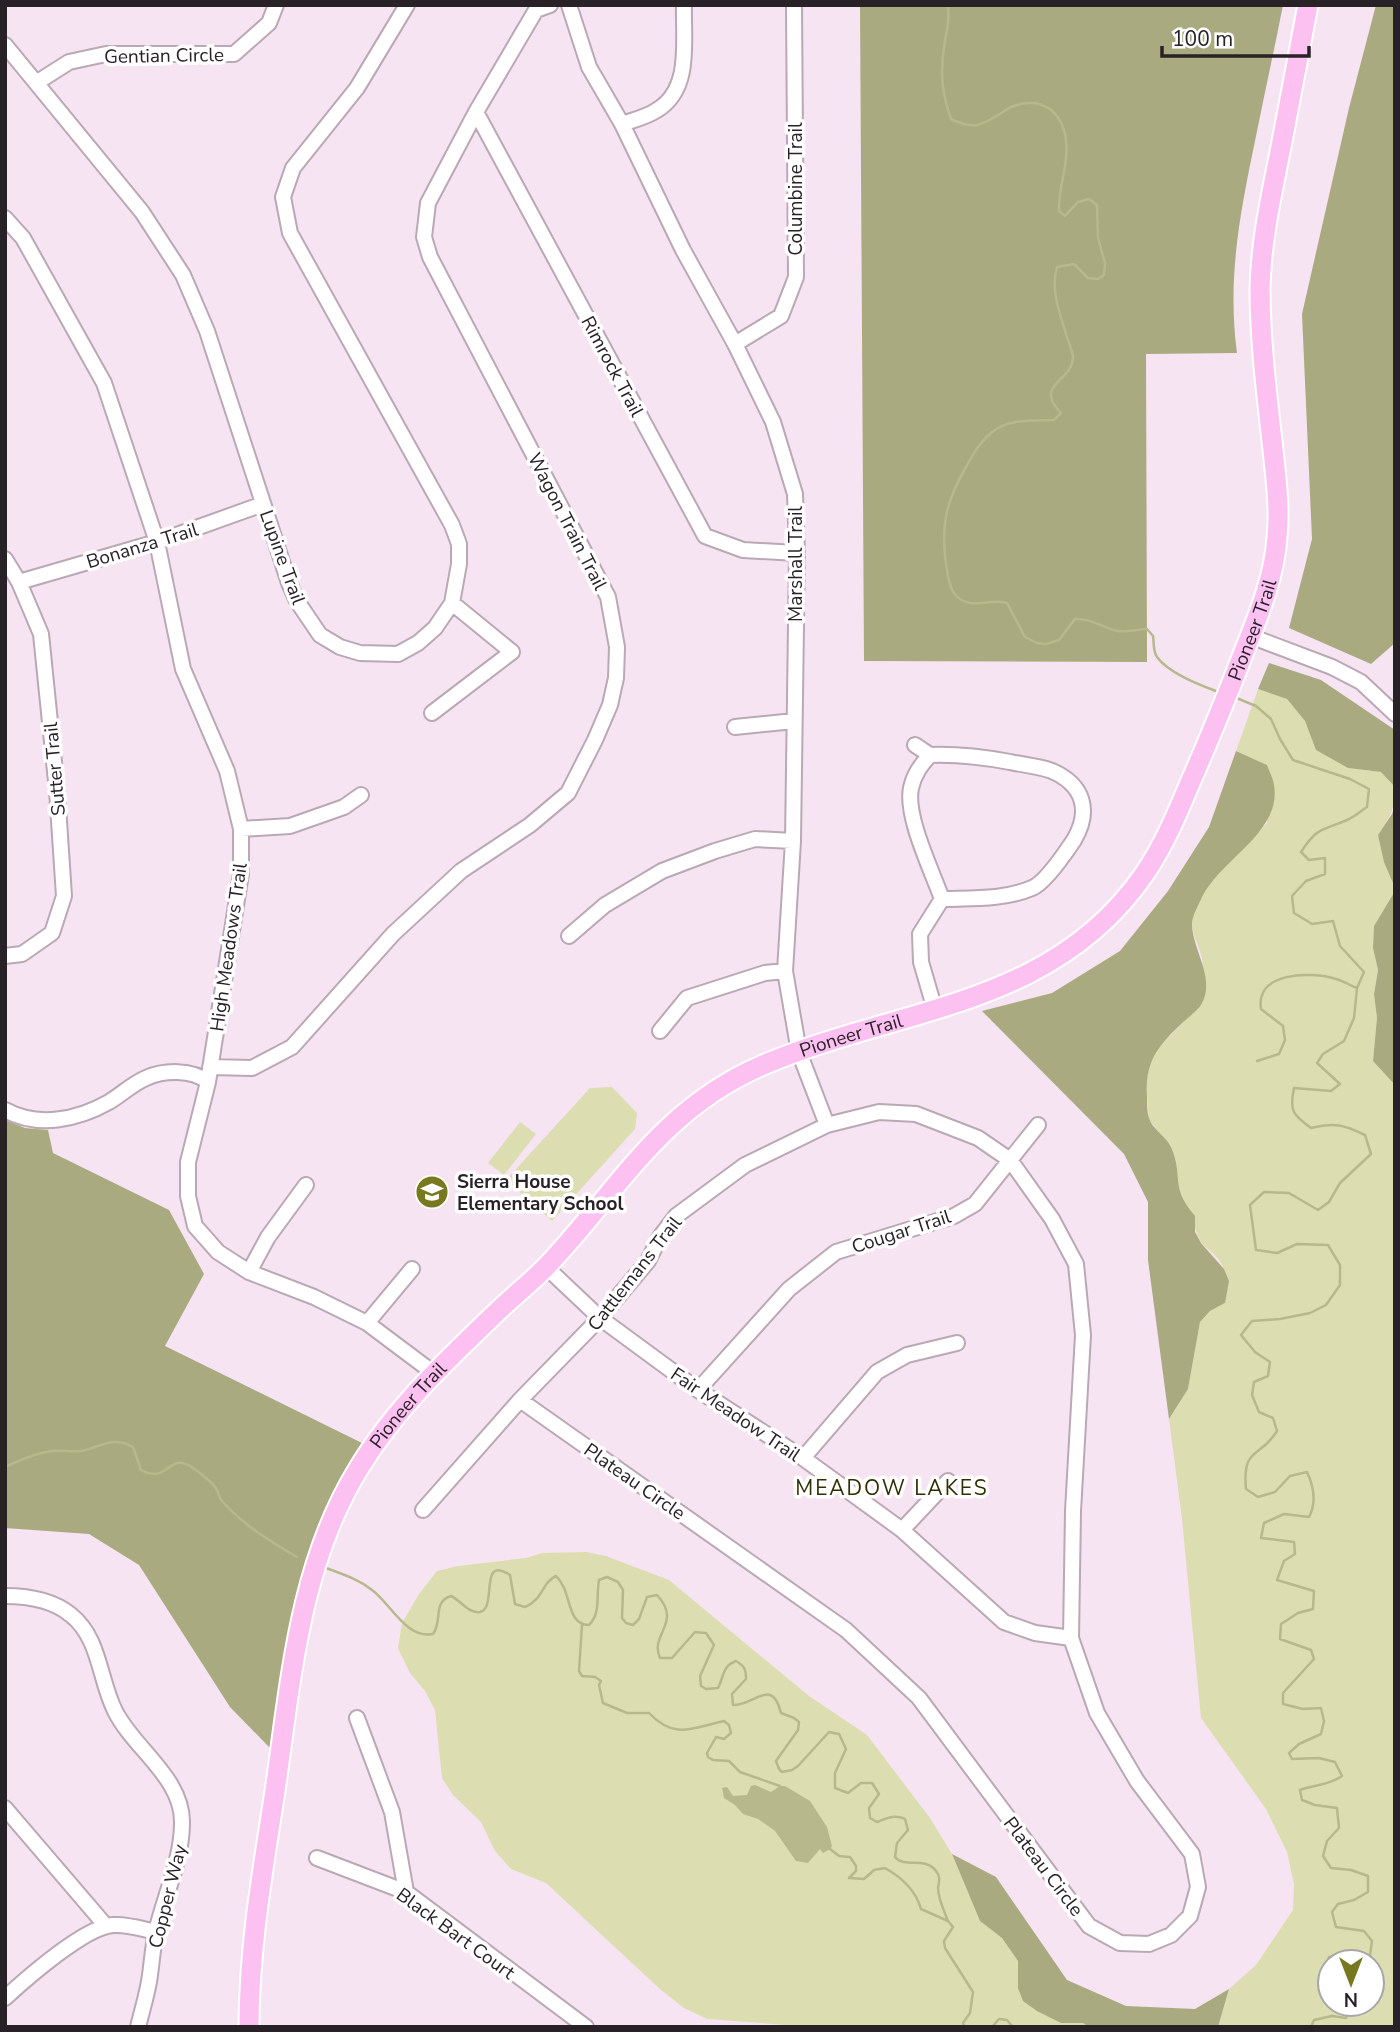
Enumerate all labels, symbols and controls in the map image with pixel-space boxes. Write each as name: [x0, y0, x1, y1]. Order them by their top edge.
scale bar: [1162, 14, 1309, 58]
text: 100 m: [1172, 25, 1233, 53]
street label: Gentian Circle: [104, 42, 224, 70]
street label: Columbine Trail: [783, 122, 809, 256]
street label: Rimrock Trail: [575, 312, 650, 422]
street label: Wagon Train Trail: [521, 448, 613, 595]
street label: Lupine Trail: [253, 506, 311, 609]
street label: Marshall Trail: [783, 506, 809, 622]
street label: Bonanza Trail: [83, 517, 202, 575]
street label: Pioneer Trail: [1222, 576, 1283, 685]
street label: Sutter Trail: [38, 721, 72, 817]
street label: High Meadows Trail: [204, 861, 254, 1033]
street label: Pioneer Trail: [796, 1008, 906, 1064]
place label: Sierra House Elementary School: [457, 1169, 624, 1217]
school or university icon: Sierra House Elementary School: [413, 1173, 451, 1211]
street label: Cougar Trail: [848, 1204, 955, 1260]
street label: Cattlemans Trail: [582, 1210, 688, 1336]
street label: Pioneer Trail: [364, 1356, 453, 1454]
street label: Fair Meadow Trail: [665, 1362, 806, 1468]
street label: Plateau Circle: [579, 1437, 690, 1526]
district label: MEADOW LAKES: [795, 1474, 989, 1502]
street label: Plateau Circle: [997, 1812, 1089, 1922]
street label: Copper Way: [143, 1841, 193, 1951]
street label: Black Bart Court: [391, 1882, 520, 1986]
north arrow: [1316, 1948, 1386, 2018]
text: N: [1344, 1986, 1358, 2012]

